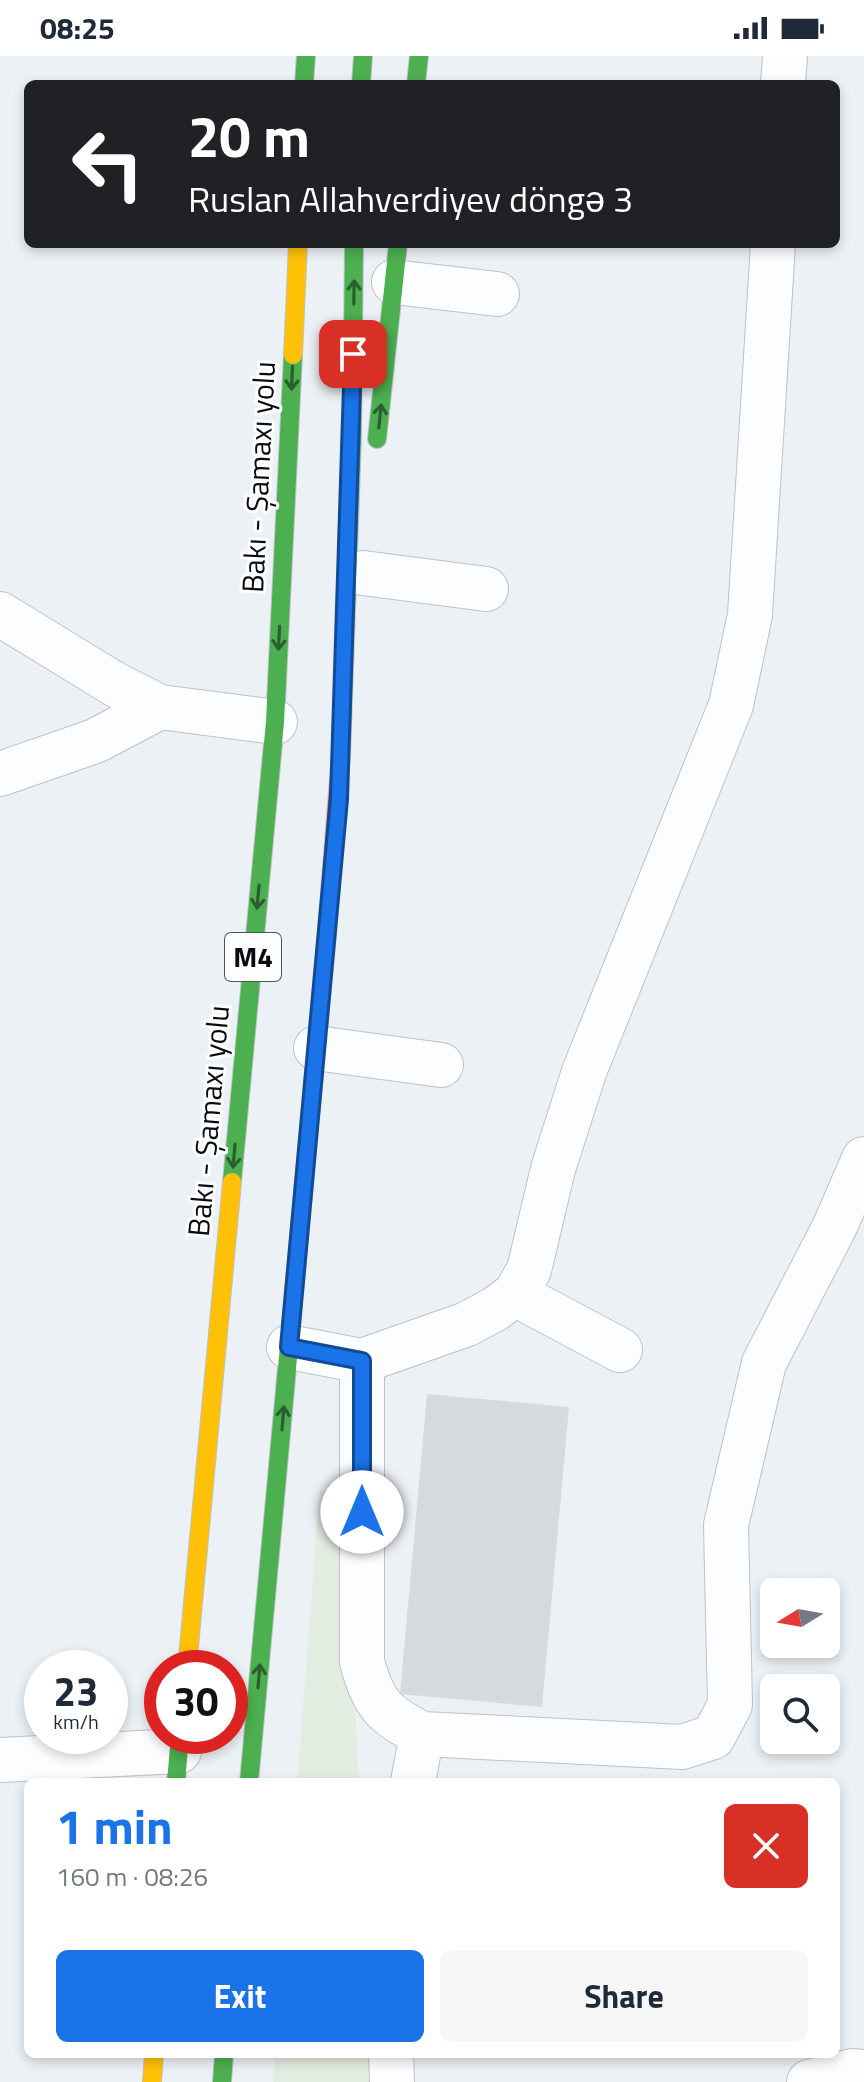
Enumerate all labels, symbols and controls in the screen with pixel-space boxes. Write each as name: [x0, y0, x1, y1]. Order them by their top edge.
text: 08:25: [40, 5, 115, 51]
text: 20 m: [188, 94, 310, 179]
icon: left: [56, 112, 160, 216]
text: Ruslan Allahverdiyev döngə 3: [188, 171, 633, 226]
one-way arrow: [346, 279, 362, 306]
pin: [319, 320, 387, 388]
icon: arrive: [331, 332, 375, 376]
street label: Bakı - Şamaxı yolu: [229, 360, 287, 594]
one-way arrow: [284, 364, 299, 391]
one-way arrow: [372, 403, 387, 430]
one-way arrow: [272, 624, 287, 651]
one-way arrow: [251, 883, 266, 910]
road number: M4: [225, 933, 281, 981]
street label: Bakı - Şamaxı yolu: [175, 1003, 241, 1238]
one-way arrow: [227, 1142, 242, 1168]
one-way arrow: [276, 1405, 291, 1431]
position arrow: [320, 1470, 404, 1554]
north arrow: [760, 1578, 840, 1658]
map controls: [760, 1578, 840, 1754]
speed limit sign: 30: [144, 1650, 248, 1754]
text: 23: [54, 1661, 98, 1722]
one-way arrow: [252, 1664, 267, 1690]
button: search: [760, 1674, 840, 1754]
text: km/h: [53, 1706, 99, 1737]
text: 1 min: [56, 1790, 173, 1863]
button: close: [724, 1804, 808, 1888]
text: 160 m · 08:26: [56, 1857, 208, 1896]
button: Exit: [56, 1950, 424, 2042]
button: Share: [440, 1950, 808, 2042]

